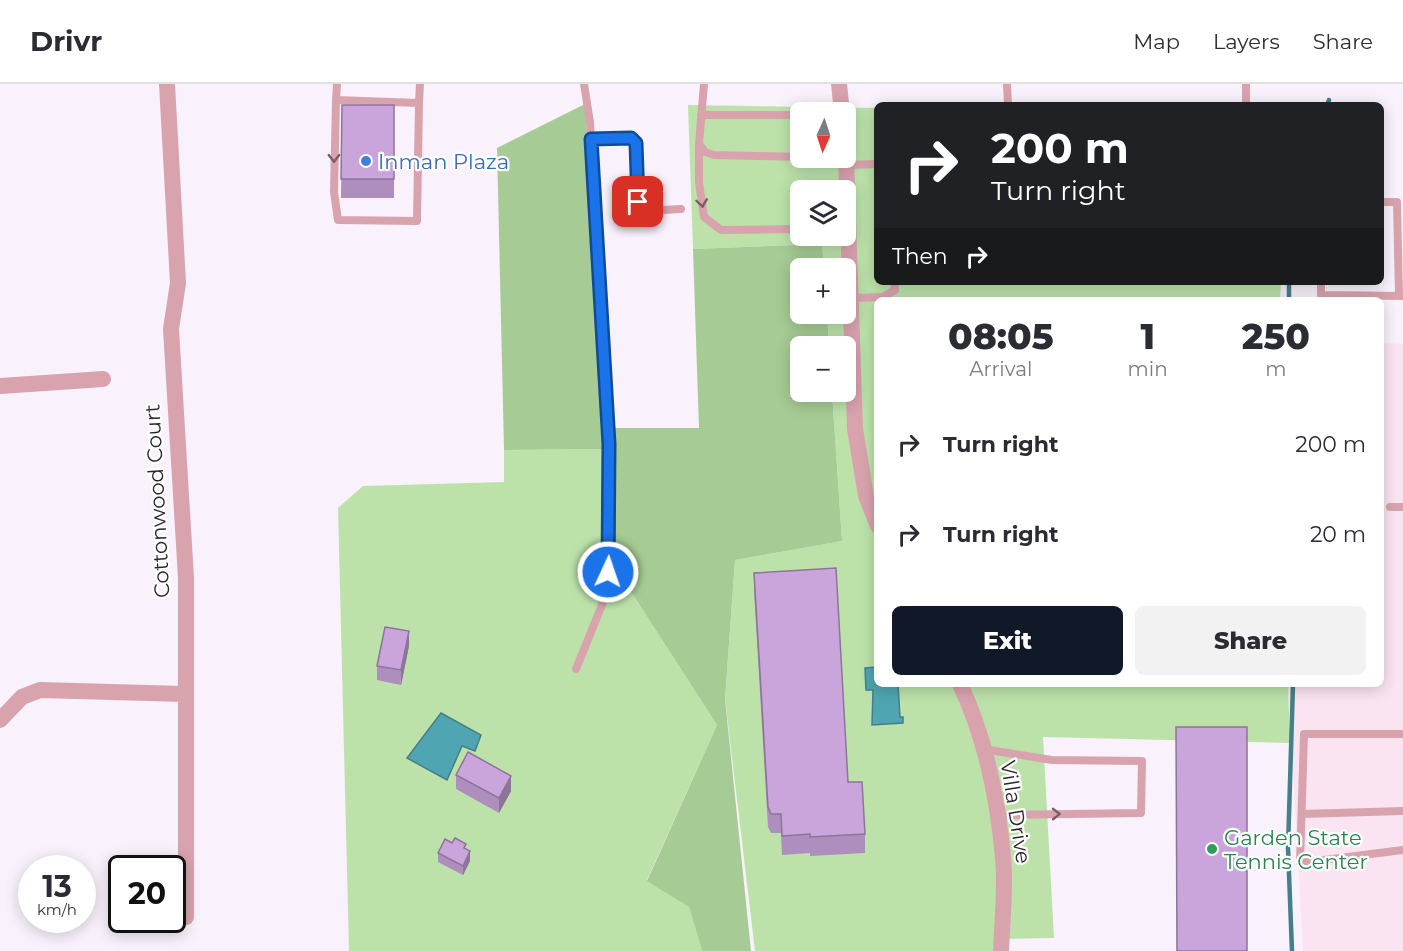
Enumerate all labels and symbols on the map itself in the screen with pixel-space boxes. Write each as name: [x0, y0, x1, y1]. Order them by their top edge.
north arrow: [790, 102, 856, 168]
place label: Inman Plaza: [378, 149, 509, 174]
one-way arrow: [328, 154, 340, 163]
marker: Inman Plaza: [359, 154, 373, 168]
pin: [612, 176, 663, 227]
one-way arrow: [695, 198, 707, 207]
street label: Cottonwood Court: [139, 403, 175, 599]
position arrow: [576, 540, 640, 604]
street label: Villa Drive: [996, 759, 1036, 865]
one-way arrow: [1052, 808, 1061, 820]
place label: Garden State Tennis Center: [1224, 825, 1368, 874]
marker: Garden State Tennis Center: [1205, 842, 1219, 856]
speed limit sign: 20: [108, 855, 186, 933]

